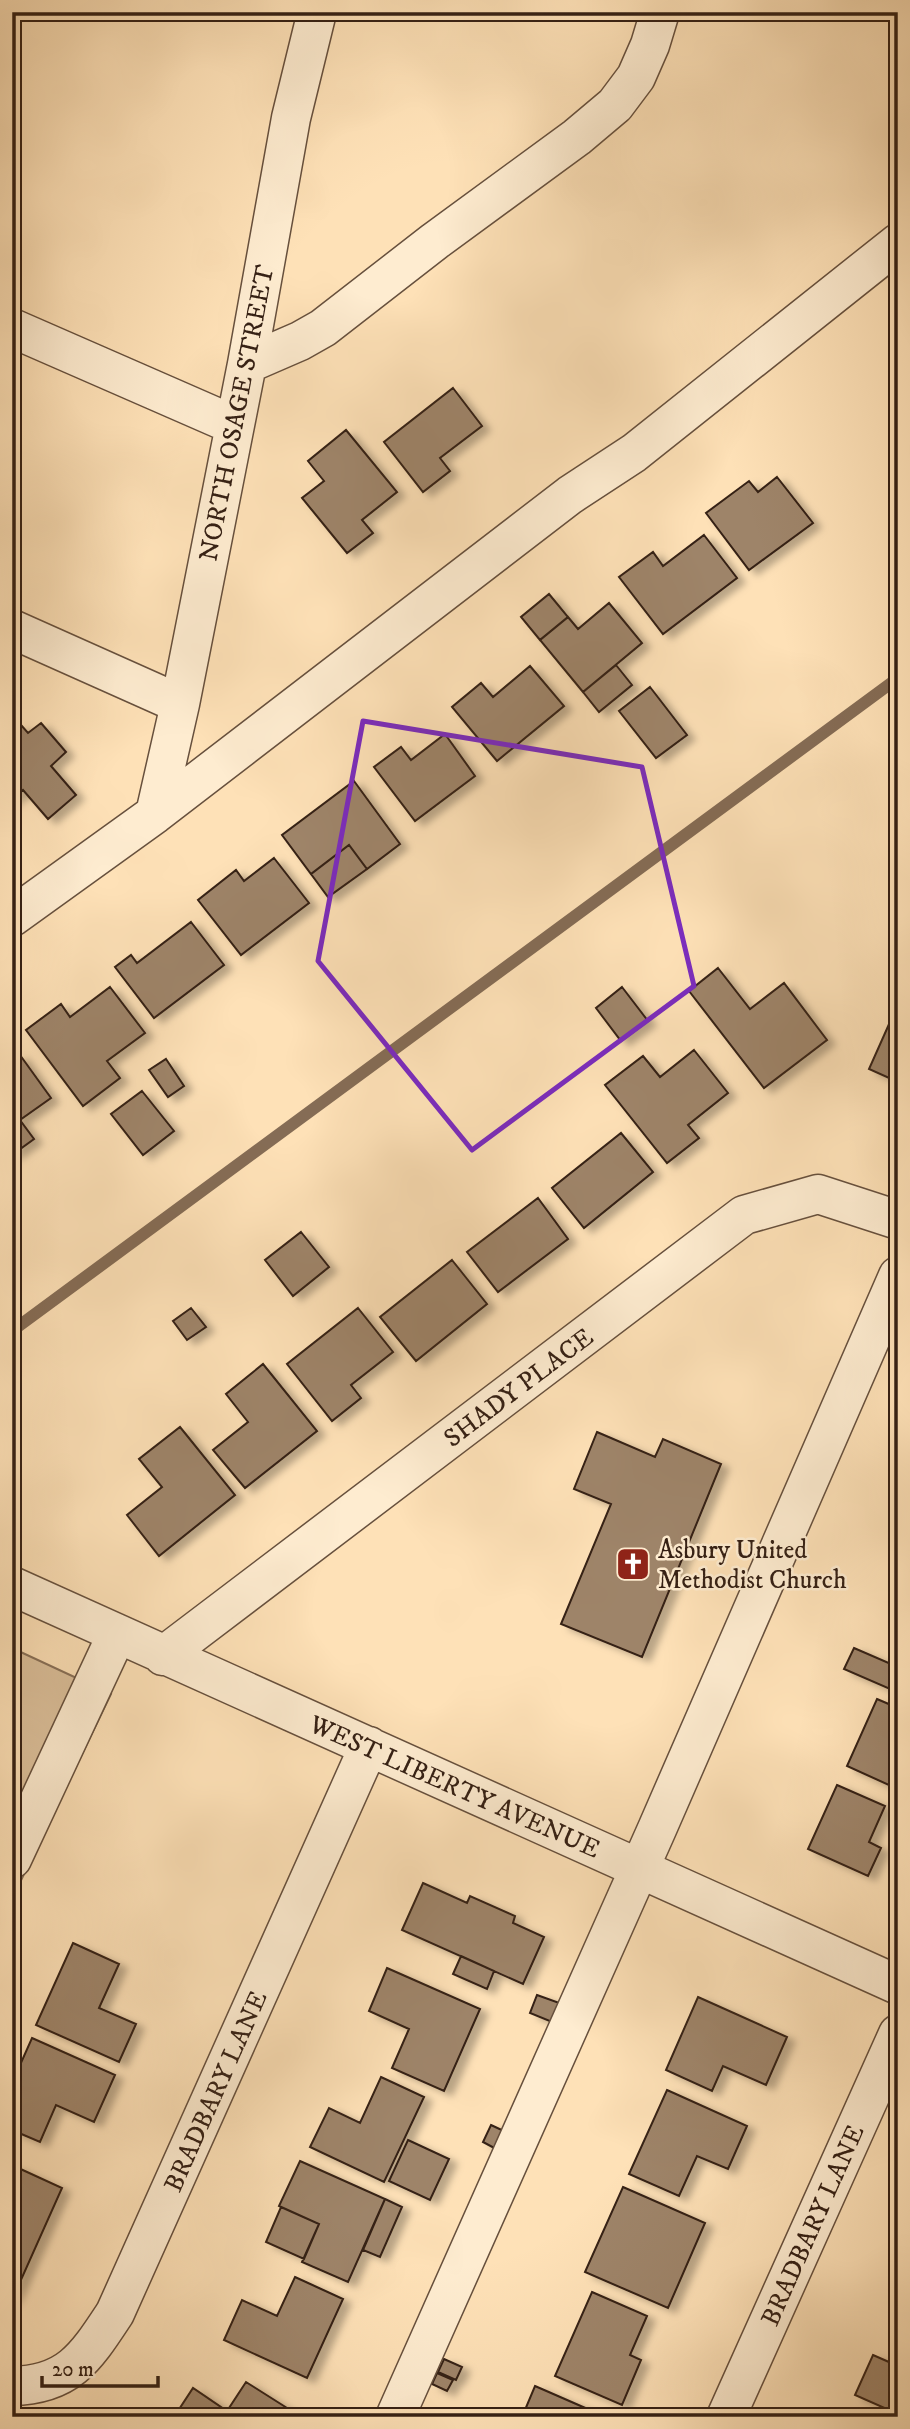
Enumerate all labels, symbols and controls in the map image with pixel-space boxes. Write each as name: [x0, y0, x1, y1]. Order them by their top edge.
street label: NORTH OSAGE STREET: [193, 262, 282, 564]
street label: SHADY PLACE: [437, 1321, 600, 1455]
place label: Asbury United Methodist Church: [658, 1534, 847, 1597]
church icon: Asbury United Methodist Church: [614, 1545, 652, 1583]
street label: WEST LIBERTY AVENUE: [303, 1708, 605, 1866]
street label: BRADBARY LANE: [157, 1986, 276, 2197]
street label: BRADBARY LANE: [754, 2120, 873, 2331]
scale bar: [42, 2345, 158, 2389]
text: 20 m: [52, 2357, 94, 2383]

